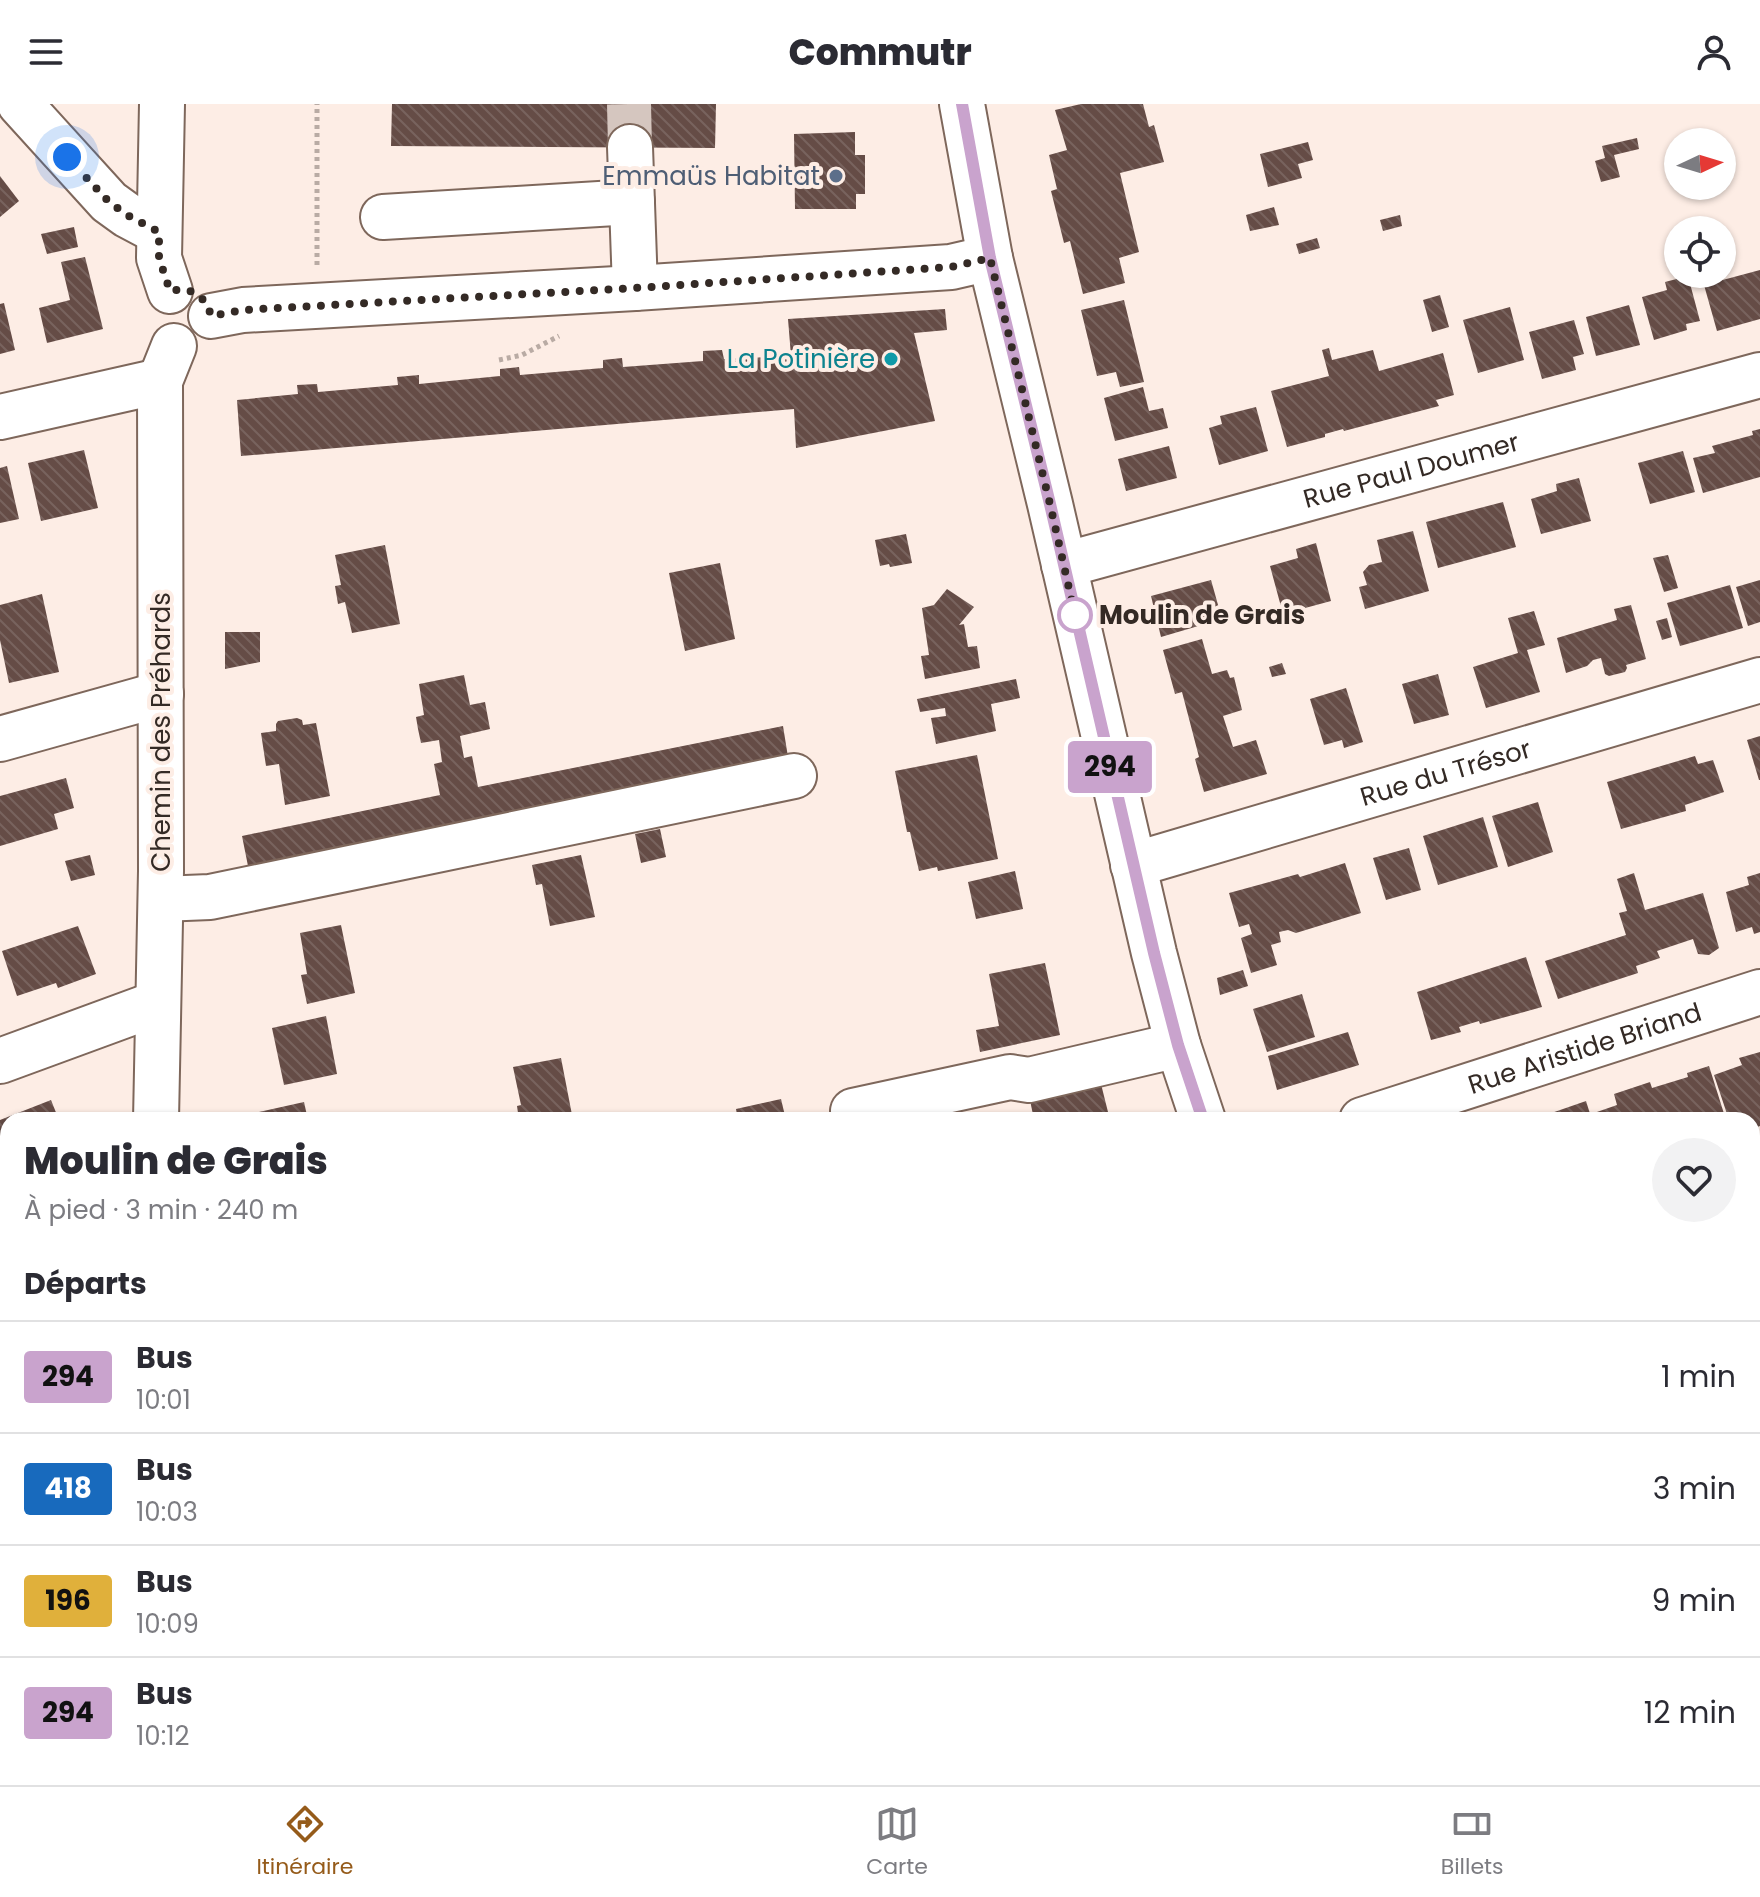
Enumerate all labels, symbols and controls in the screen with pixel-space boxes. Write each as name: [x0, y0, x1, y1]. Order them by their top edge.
text: Commutr: [789, 27, 971, 78]
icon: menu: [24, 30, 68, 74]
icon: person: [1692, 30, 1736, 74]
north arrow: [1664, 128, 1736, 200]
map controls: [1664, 128, 1736, 288]
your location: [47, 137, 87, 177]
place label: Emmaüs Habitat: [602, 158, 820, 194]
marker: Emmaüs Habitat: [827, 167, 845, 185]
button: locate: [1664, 216, 1736, 288]
place label: La Potinière: [727, 341, 875, 377]
marker: La Potinière: [882, 350, 900, 368]
street label: Rue Paul Doumer: [1299, 424, 1523, 517]
street label: Chemin des Préhards: [143, 592, 179, 872]
place label: Moulin de Grais: [1099, 597, 1305, 633]
marker: Moulin de Grais: [1058, 598, 1092, 632]
street label: Rue du Trésor: [1356, 731, 1535, 815]
line badge: 294: [1064, 741, 1156, 793]
text: 294: [1084, 747, 1136, 786]
street label: Rue Aristide Briand: [1464, 994, 1706, 1103]
text: Moulin de Grais: [24, 1134, 328, 1187]
button: heart: [1652, 1138, 1736, 1222]
text: À pied · 3 min · 240 m: [24, 1192, 298, 1228]
text: Départs: [24, 1262, 147, 1305]
text: Bus: [136, 1336, 193, 1379]
text: 1 min: [1661, 1355, 1736, 1398]
text: 294: [42, 1357, 94, 1396]
text: 10:01: [136, 1382, 191, 1418]
text: Bus: [136, 1448, 193, 1491]
text: 3 min: [1653, 1467, 1736, 1510]
text: 418: [44, 1469, 92, 1508]
text: 10:03: [136, 1494, 198, 1530]
text: Bus: [136, 1560, 193, 1603]
text: 9 min: [1652, 1579, 1736, 1622]
text: 196: [45, 1581, 91, 1620]
text: 10:09: [136, 1606, 199, 1642]
text: Bus: [136, 1672, 193, 1715]
text: 12 min: [1644, 1691, 1736, 1734]
text: 294: [42, 1693, 94, 1732]
text: 10:12: [136, 1718, 189, 1754]
tab: Itinéraire: [256, 1802, 353, 1883]
tab: Carte: [866, 1802, 928, 1883]
tab: Billets: [1441, 1802, 1504, 1883]

